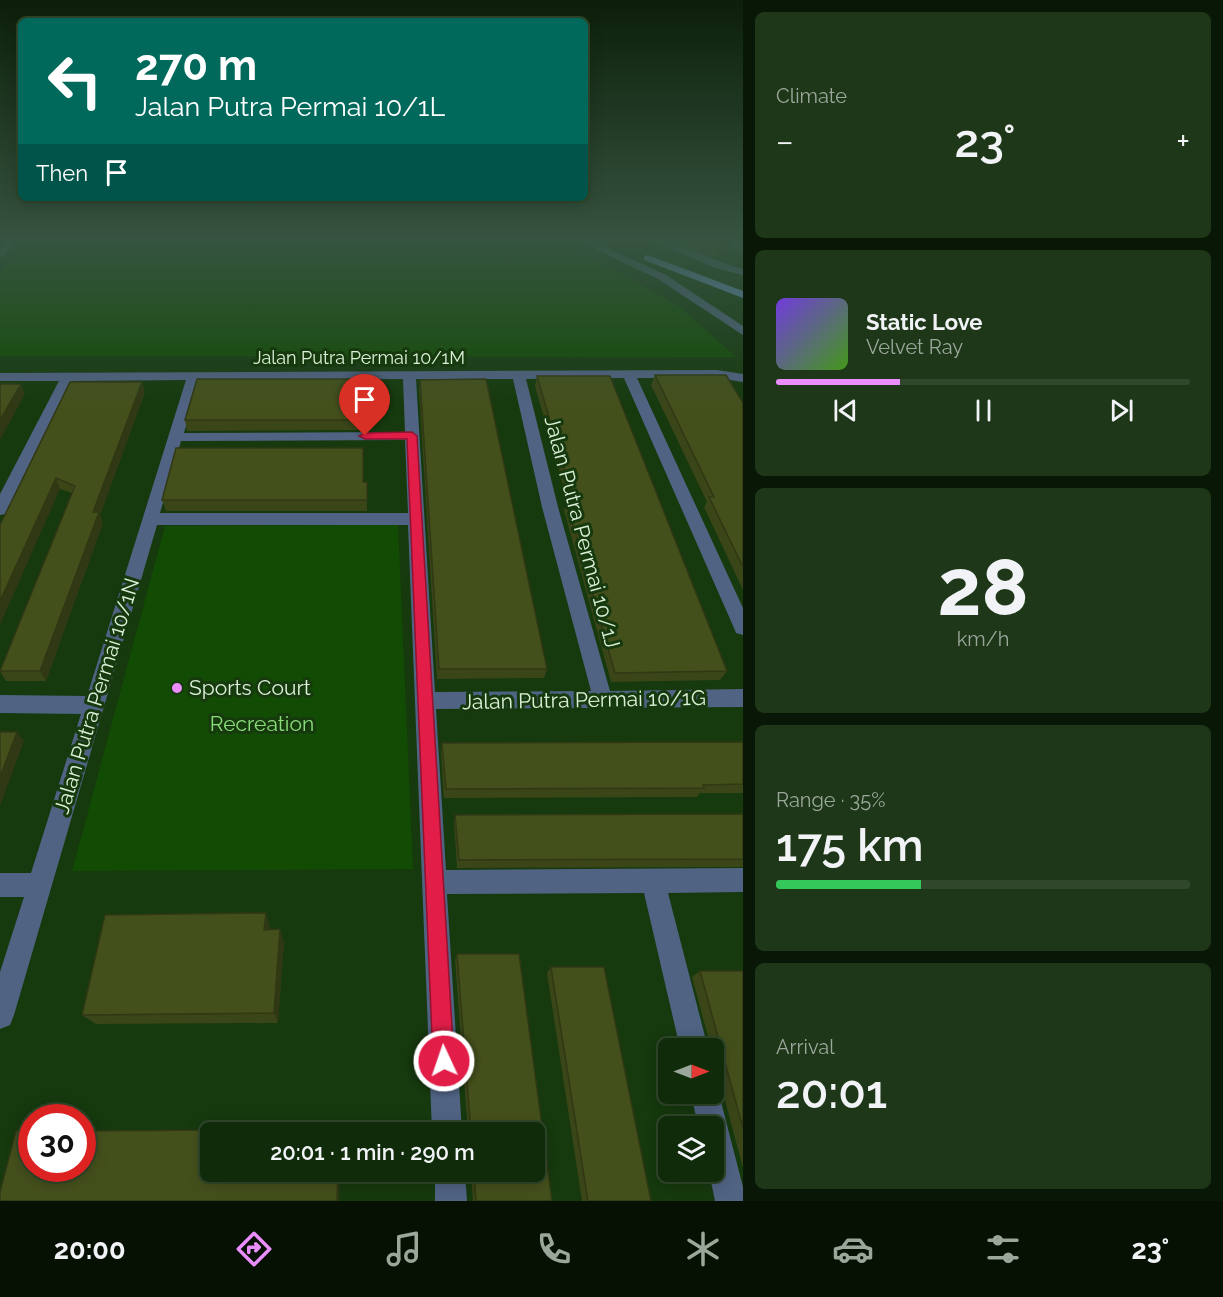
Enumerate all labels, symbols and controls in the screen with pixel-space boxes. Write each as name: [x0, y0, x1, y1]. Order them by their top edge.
text: 270 m: [135, 41, 257, 90]
icon: left: [36, 42, 114, 120]
text: Climate: [776, 84, 847, 108]
text: Jalan Putra Permai 10/1L: [135, 91, 445, 122]
text: 23°: [955, 115, 1016, 168]
text: −: [776, 122, 794, 161]
text: +: [1176, 122, 1190, 161]
icon: arrive: [100, 156, 133, 189]
text: Then: [36, 160, 88, 186]
text: Static Love: [866, 309, 983, 335]
text: Velvet Ray: [866, 335, 963, 359]
street label: Jalan Putra Permai 10/1M: [253, 347, 465, 368]
pin: [339, 374, 390, 436]
icon: arrive: [348, 383, 381, 416]
icon: previous: [829, 394, 862, 427]
icon: pause: [967, 394, 1000, 427]
icon: next: [1105, 394, 1138, 427]
street label: Jalan Putra Permai 10/1J: [539, 413, 625, 651]
text: 28: [937, 542, 1029, 633]
street label: Jalan Putra Permai 10/1N: [49, 575, 144, 817]
text: km/h: [957, 627, 1009, 651]
place label: Sports Court: [189, 675, 311, 700]
marker: Sports Court: [170, 681, 184, 695]
street label: Jalan Putra Permai 10/1G: [462, 685, 706, 714]
park label: Recreation: [210, 711, 314, 736]
text: Range · 35%: [776, 788, 885, 812]
text: 175 km: [776, 819, 924, 872]
position arrow: [412, 1029, 476, 1093]
text: Arrival: [776, 1035, 835, 1059]
north arrow: [658, 1038, 724, 1104]
map controls: [658, 1038, 724, 1182]
text: 20:01: [776, 1066, 887, 1119]
speed limit sign: 30: [18, 1104, 96, 1182]
button: layers: [658, 1116, 724, 1182]
text: 20:01 · 1 min · 290 m: [270, 1139, 475, 1165]
icon: directions: [233, 1228, 275, 1270]
icon: music: [383, 1228, 425, 1270]
icon: phone: [533, 1228, 575, 1270]
icon: climate: [682, 1228, 724, 1270]
icon: car: [832, 1228, 874, 1270]
icon: filters: [982, 1228, 1024, 1270]
text: 20:00: [54, 1234, 126, 1265]
text: 23°: [1132, 1234, 1169, 1265]

